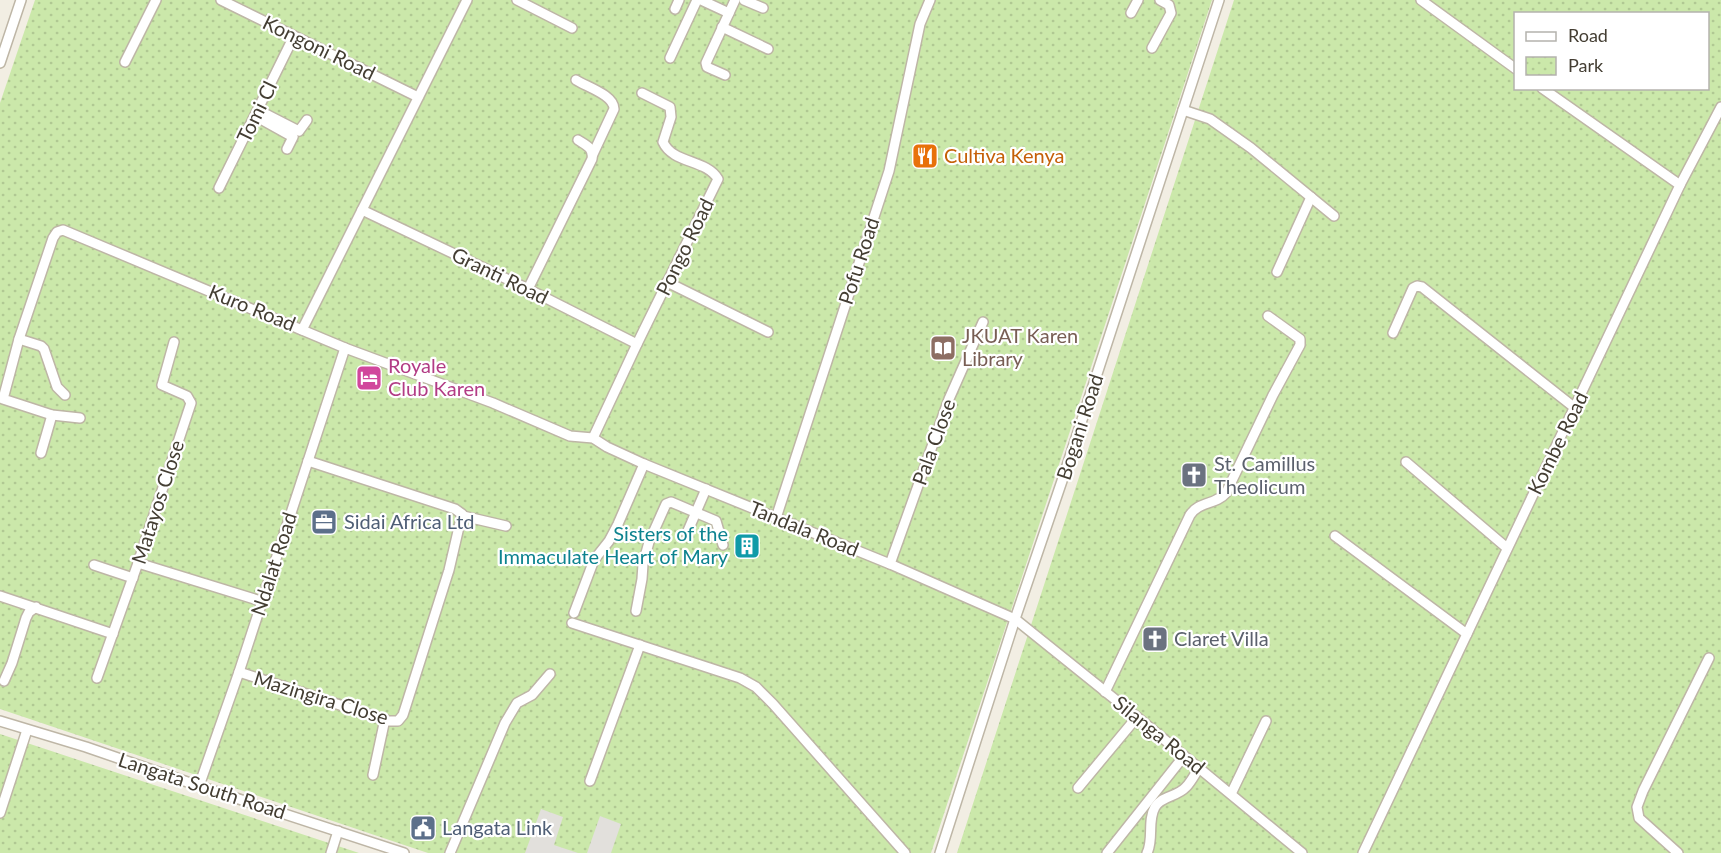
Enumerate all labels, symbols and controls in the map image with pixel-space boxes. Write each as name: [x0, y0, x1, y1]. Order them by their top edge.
street label: Kongoni Road: [259, 10, 380, 85]
legend: [1514, 12, 1709, 90]
text: Road: [1568, 24, 1608, 46]
text: Park: [1568, 54, 1604, 76]
street label: Tomi Cl: [231, 77, 281, 146]
restaurant icon: Cultiva Kenya: [910, 141, 940, 171]
place label: Cultiva Kenya: [944, 143, 1065, 167]
street label: Pongo Road: [650, 194, 718, 299]
street label: Pofu Road: [833, 214, 883, 307]
street label: Granti Road: [448, 241, 553, 309]
street label: Kuro Road: [205, 279, 299, 335]
place label: JKUAT Karen Library: [962, 323, 1078, 370]
library icon: JKUAT Karen Library: [928, 333, 958, 363]
place label: Royale Club Karen: [388, 353, 485, 400]
hotel icon: Royale Club Karen: [354, 363, 384, 393]
street label: Bogani Road: [1051, 371, 1107, 483]
street label: Kombe Road: [1522, 387, 1592, 498]
street label: Pala Close: [906, 395, 960, 488]
street label: Matayos Close: [126, 437, 188, 567]
place label: St. Camillus Theolicum: [1214, 451, 1315, 498]
church icon: St. Camillus Theolicum: [1179, 460, 1209, 490]
street label: Tandala Road: [746, 495, 863, 561]
office icon: Sidai Africa Ltd: [309, 507, 339, 537]
street label: Ndalat Road: [245, 509, 301, 618]
place label: Sidai Africa Ltd: [344, 509, 475, 533]
place label: Sisters of the Immaculate Heart of Mary: [498, 521, 729, 568]
building icon: Sisters of the Immaculate Heart of Mary: [732, 531, 762, 561]
church icon: Claret Villa: [1140, 624, 1170, 654]
place label: Claret Villa: [1174, 626, 1269, 650]
street label: Mazingira Close: [251, 665, 391, 729]
street label: Silanga Road: [1109, 690, 1210, 779]
street label: Langata South Road: [115, 747, 289, 823]
public building icon: Langata Link: [408, 813, 438, 843]
place label: Langata Link: [442, 815, 553, 839]

